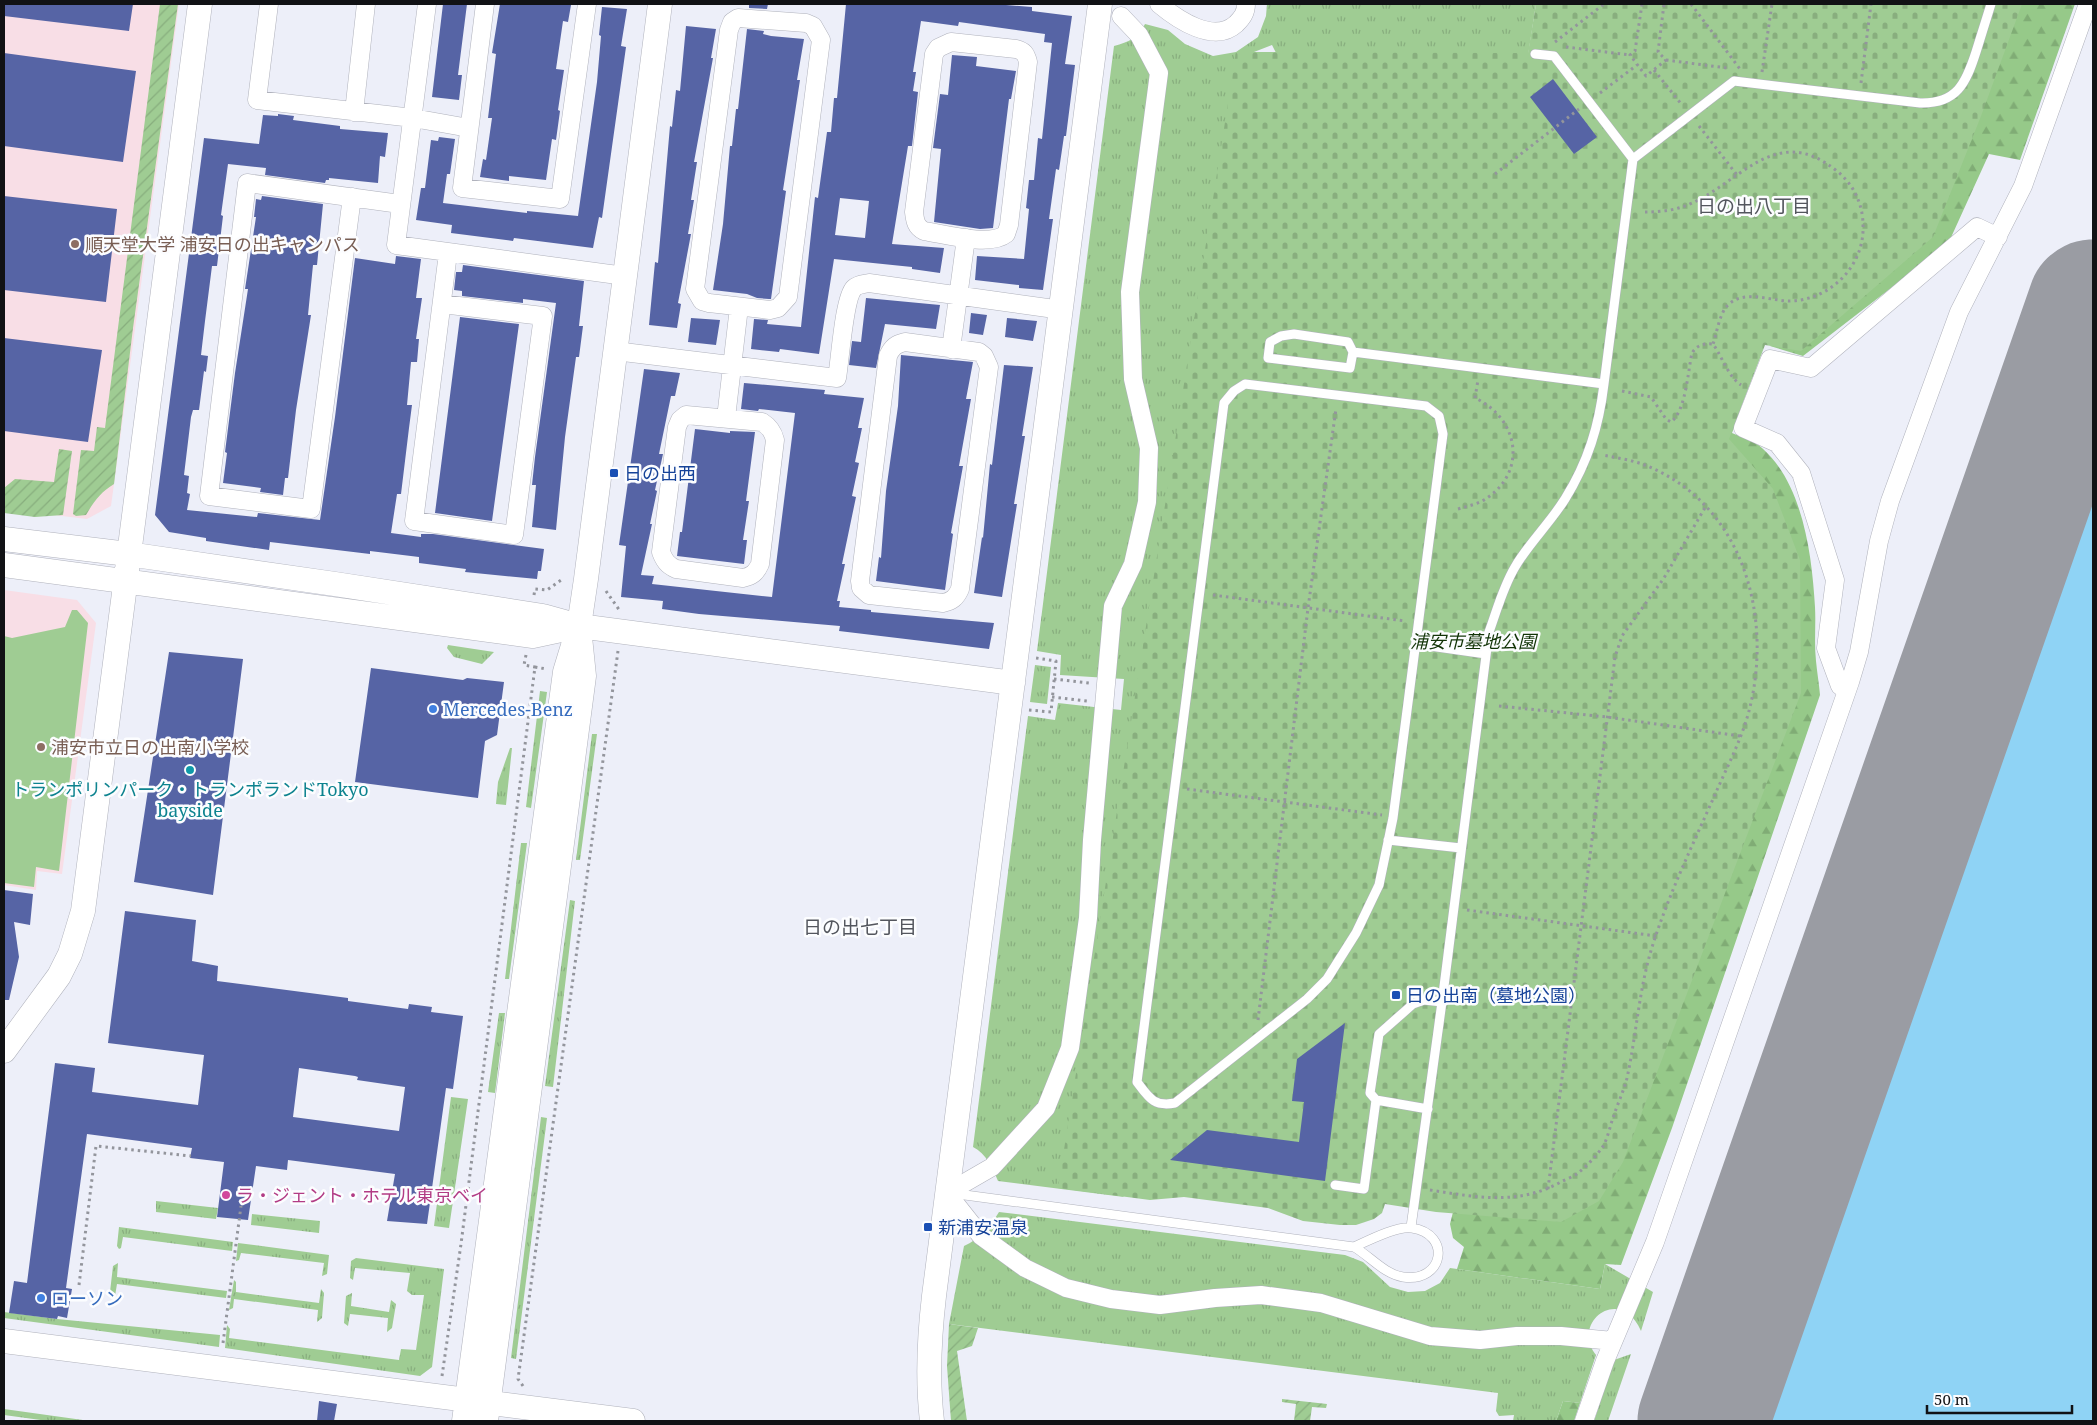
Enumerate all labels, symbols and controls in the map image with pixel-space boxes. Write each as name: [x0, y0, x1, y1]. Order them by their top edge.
district label: 日の出八丁目: [1697, 193, 1811, 219]
place label: 順天堂大学 浦安日の出キャンパス: [85, 232, 360, 256]
marker: 順天堂大学 浦安日の出キャンパス: [69, 238, 81, 250]
place label: 日の出西: [624, 461, 696, 485]
marker: 日の出西: [608, 467, 620, 479]
park label: 浦安市墓地公園: [1410, 629, 1539, 653]
place label: Mercedes-Benz: [443, 697, 573, 721]
marker: Mercedes-Benz: [427, 703, 439, 715]
place label: 浦安市立日の出南小学校: [51, 735, 249, 759]
marker: 浦安市立日の出南小学校: [35, 741, 47, 753]
marker: トランポリンパーク・トランポランドTokyo bayside: [184, 764, 196, 776]
place label: トランポリンパーク・トランポランドTokyo bayside: [11, 777, 369, 822]
district label: 日の出七丁目: [803, 914, 917, 940]
place label: 日の出南（墓地公園）: [1406, 983, 1586, 1007]
marker: 日の出南（墓地公園）: [1390, 989, 1402, 1001]
place label: ラ・ジェント・ホテル東京ベイ: [236, 1183, 488, 1207]
marker: ラ・ジェント・ホテル東京ベイ: [220, 1189, 232, 1201]
place label: 新浦安温泉: [938, 1215, 1028, 1239]
marker: 新浦安温泉: [922, 1221, 934, 1233]
place label: ローソン: [51, 1286, 123, 1310]
marker: ローソン: [35, 1292, 47, 1304]
scale bar: [1927, 1382, 2072, 1414]
text: 50 m: [1934, 1389, 1969, 1409]

